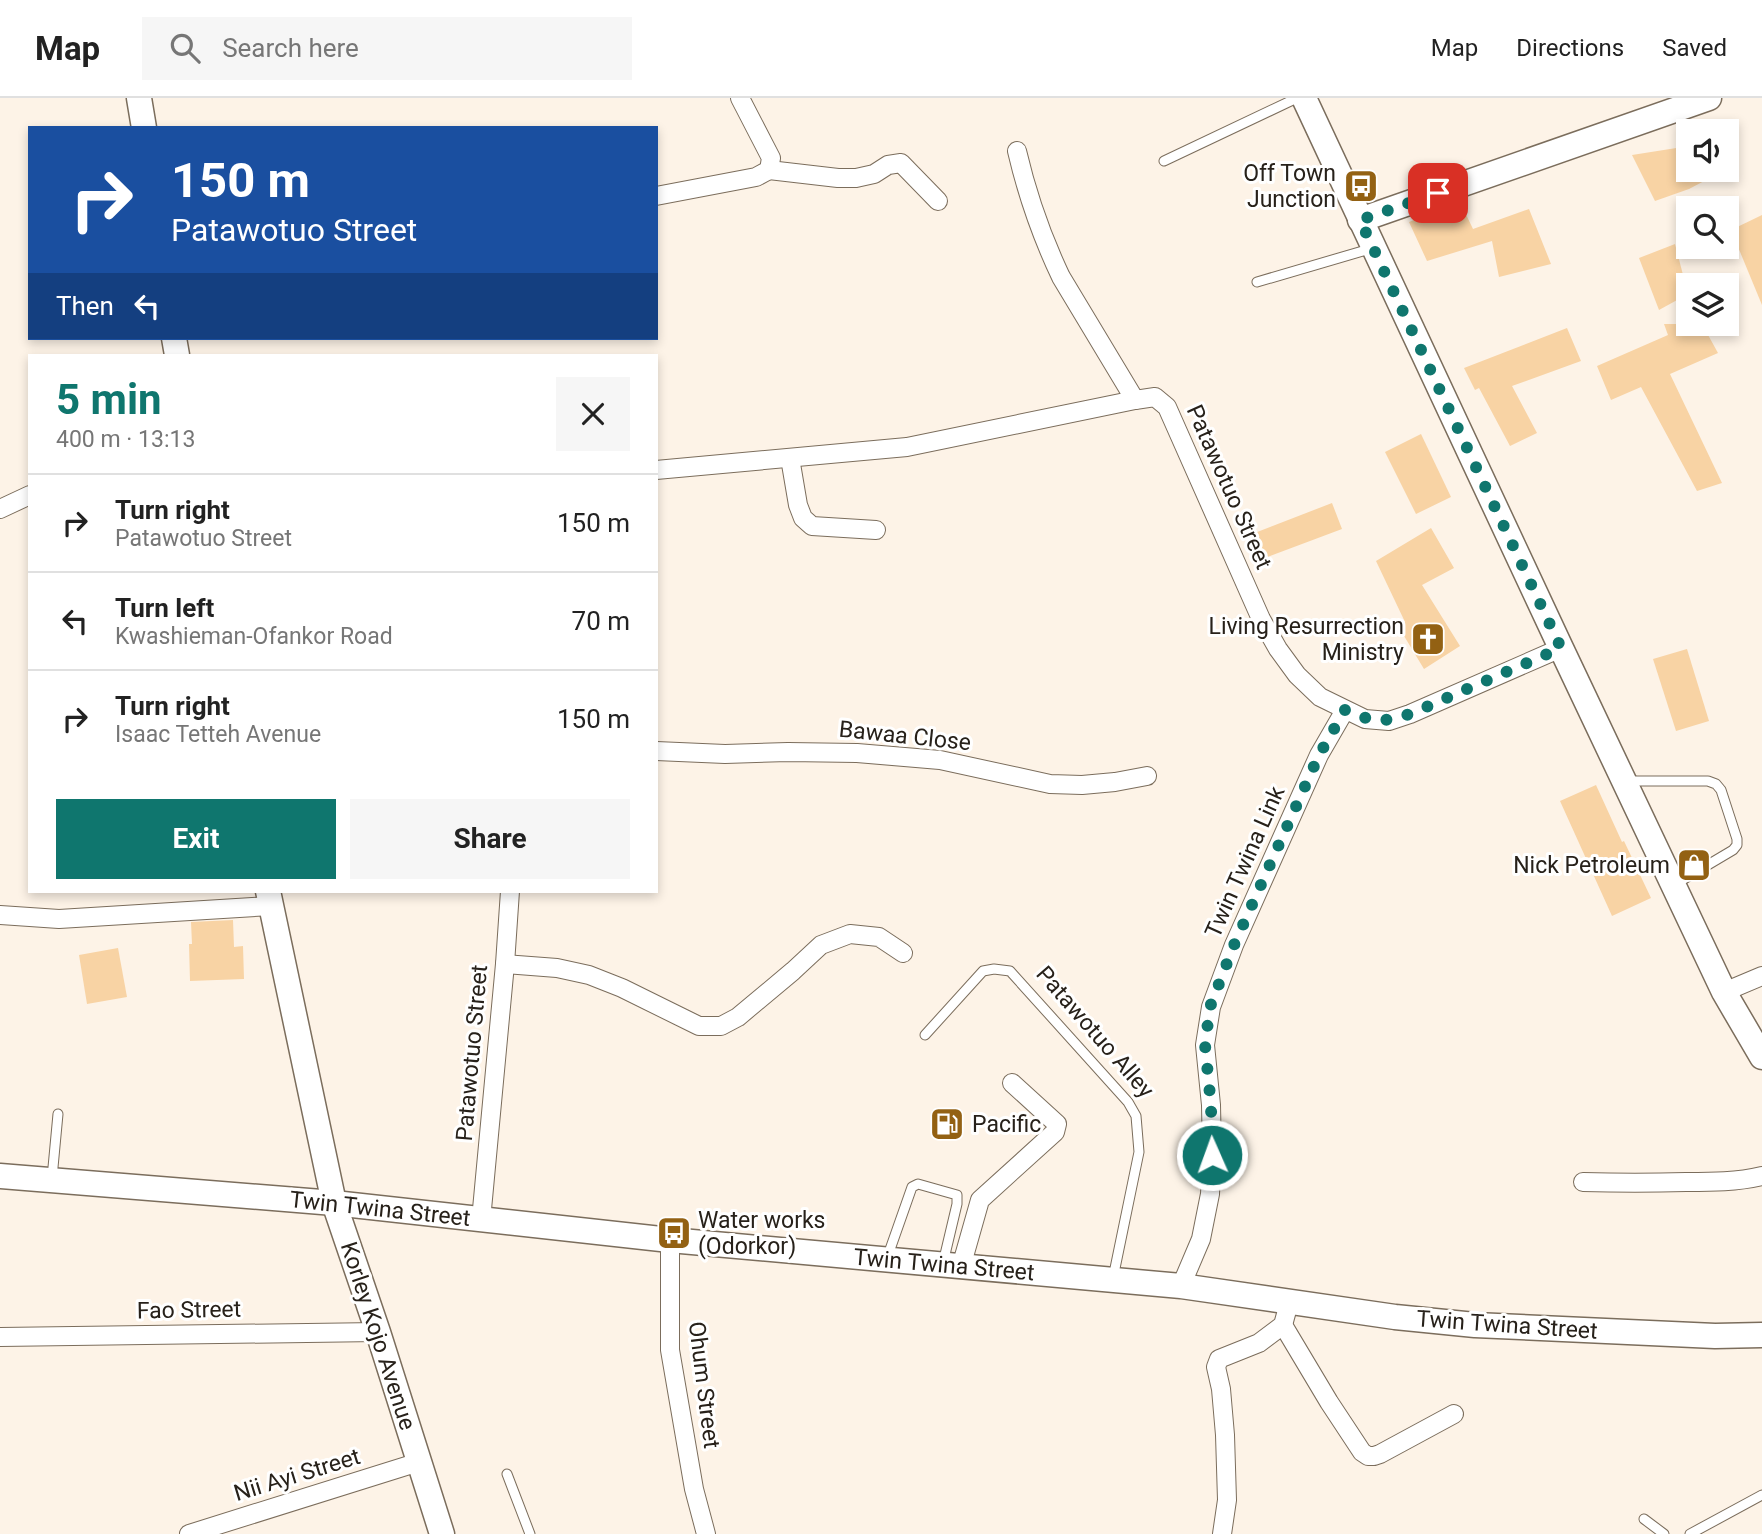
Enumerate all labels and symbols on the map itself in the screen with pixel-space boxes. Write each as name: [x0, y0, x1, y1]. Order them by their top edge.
place label: Off Town Junction: [1243, 160, 1336, 213]
pin: [1408, 163, 1468, 223]
bus stop icon: Off Town Junction: [1342, 167, 1380, 205]
street label: Patawotuo Street: [1181, 401, 1277, 573]
place label: Living Resurrection Ministry: [1209, 613, 1404, 666]
church icon: Living Resurrection Ministry: [1409, 620, 1447, 658]
street label: Bawaa Close: [838, 716, 972, 756]
street label: Twin Twina Link: [1199, 782, 1291, 942]
shop icon: Nick Petroleum: [1675, 846, 1713, 884]
place label: Nick Petroleum: [1513, 852, 1670, 879]
street label: Patawotuo Alley: [1031, 961, 1160, 1103]
street label: Patawotuo Street: [451, 964, 493, 1142]
fuel station icon: Pacific: [928, 1105, 966, 1143]
place label: Pacific: [972, 1111, 1041, 1138]
position arrow: [1175, 1118, 1249, 1192]
street label: Twin Twina Street: [288, 1186, 472, 1232]
place label: Water works (Odorkor): [698, 1207, 826, 1260]
bus stop icon: Water works (Odorkor): [655, 1214, 693, 1252]
street label: Korley Kojo Avenue: [335, 1239, 421, 1433]
street label: Twin Twina Street: [852, 1244, 1036, 1286]
street label: Fao Street: [137, 1296, 241, 1324]
street label: Twin Twina Street: [1416, 1305, 1598, 1345]
street label: Ohum Street: [683, 1320, 725, 1450]
street label: Nii Ayi Street: [231, 1443, 363, 1507]

